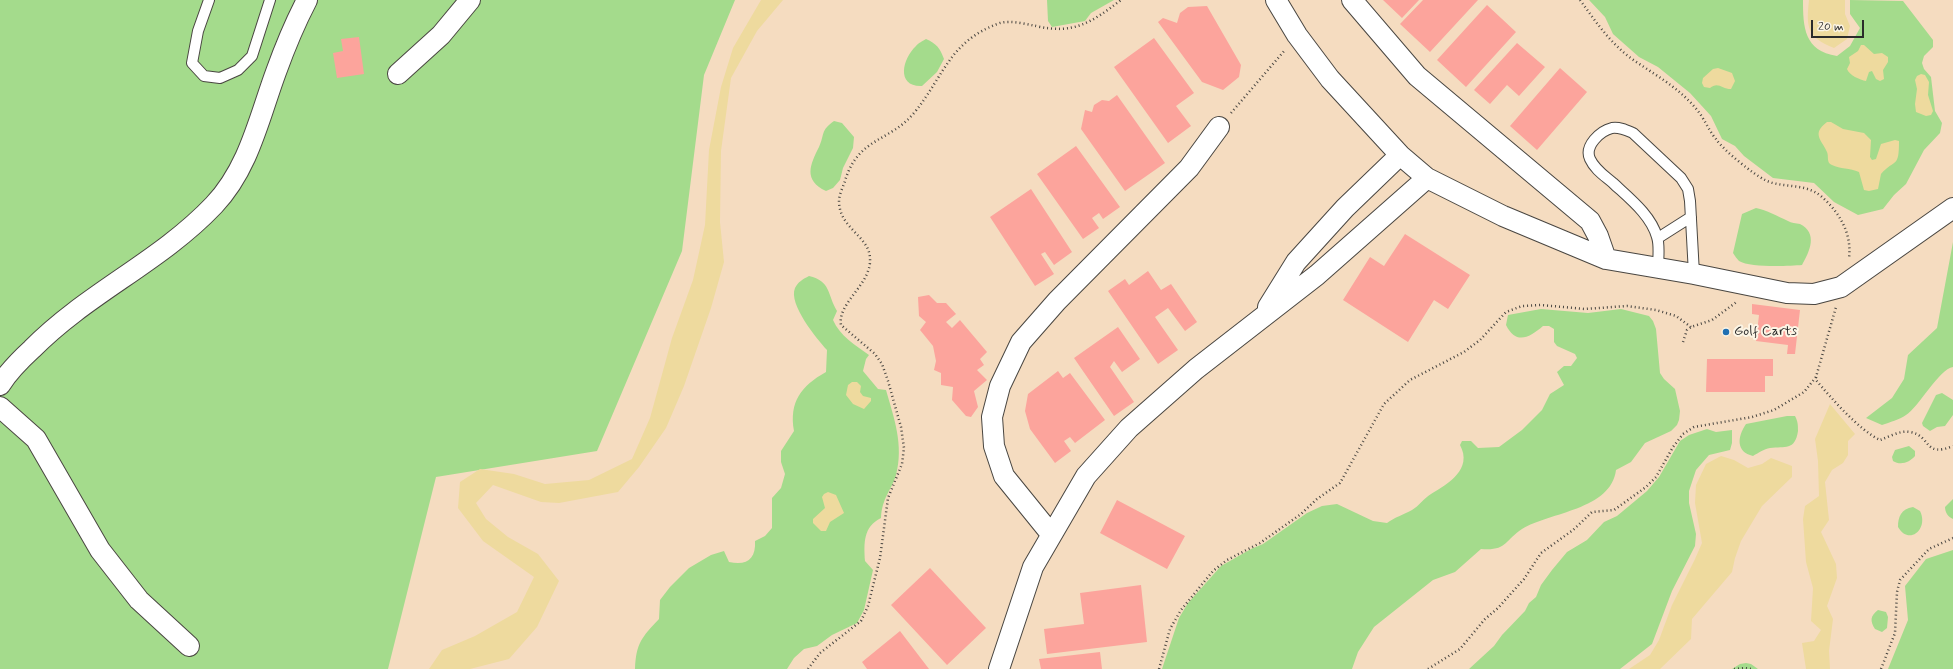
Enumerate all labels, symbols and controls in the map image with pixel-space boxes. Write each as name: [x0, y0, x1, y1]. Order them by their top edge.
scale bar: [1813, 12, 1866, 38]
text: 20 m: [1818, 19, 1844, 35]
place label: Golf Carts: [1734, 324, 1797, 340]
marker: Golf Carts: [1721, 327, 1731, 337]

